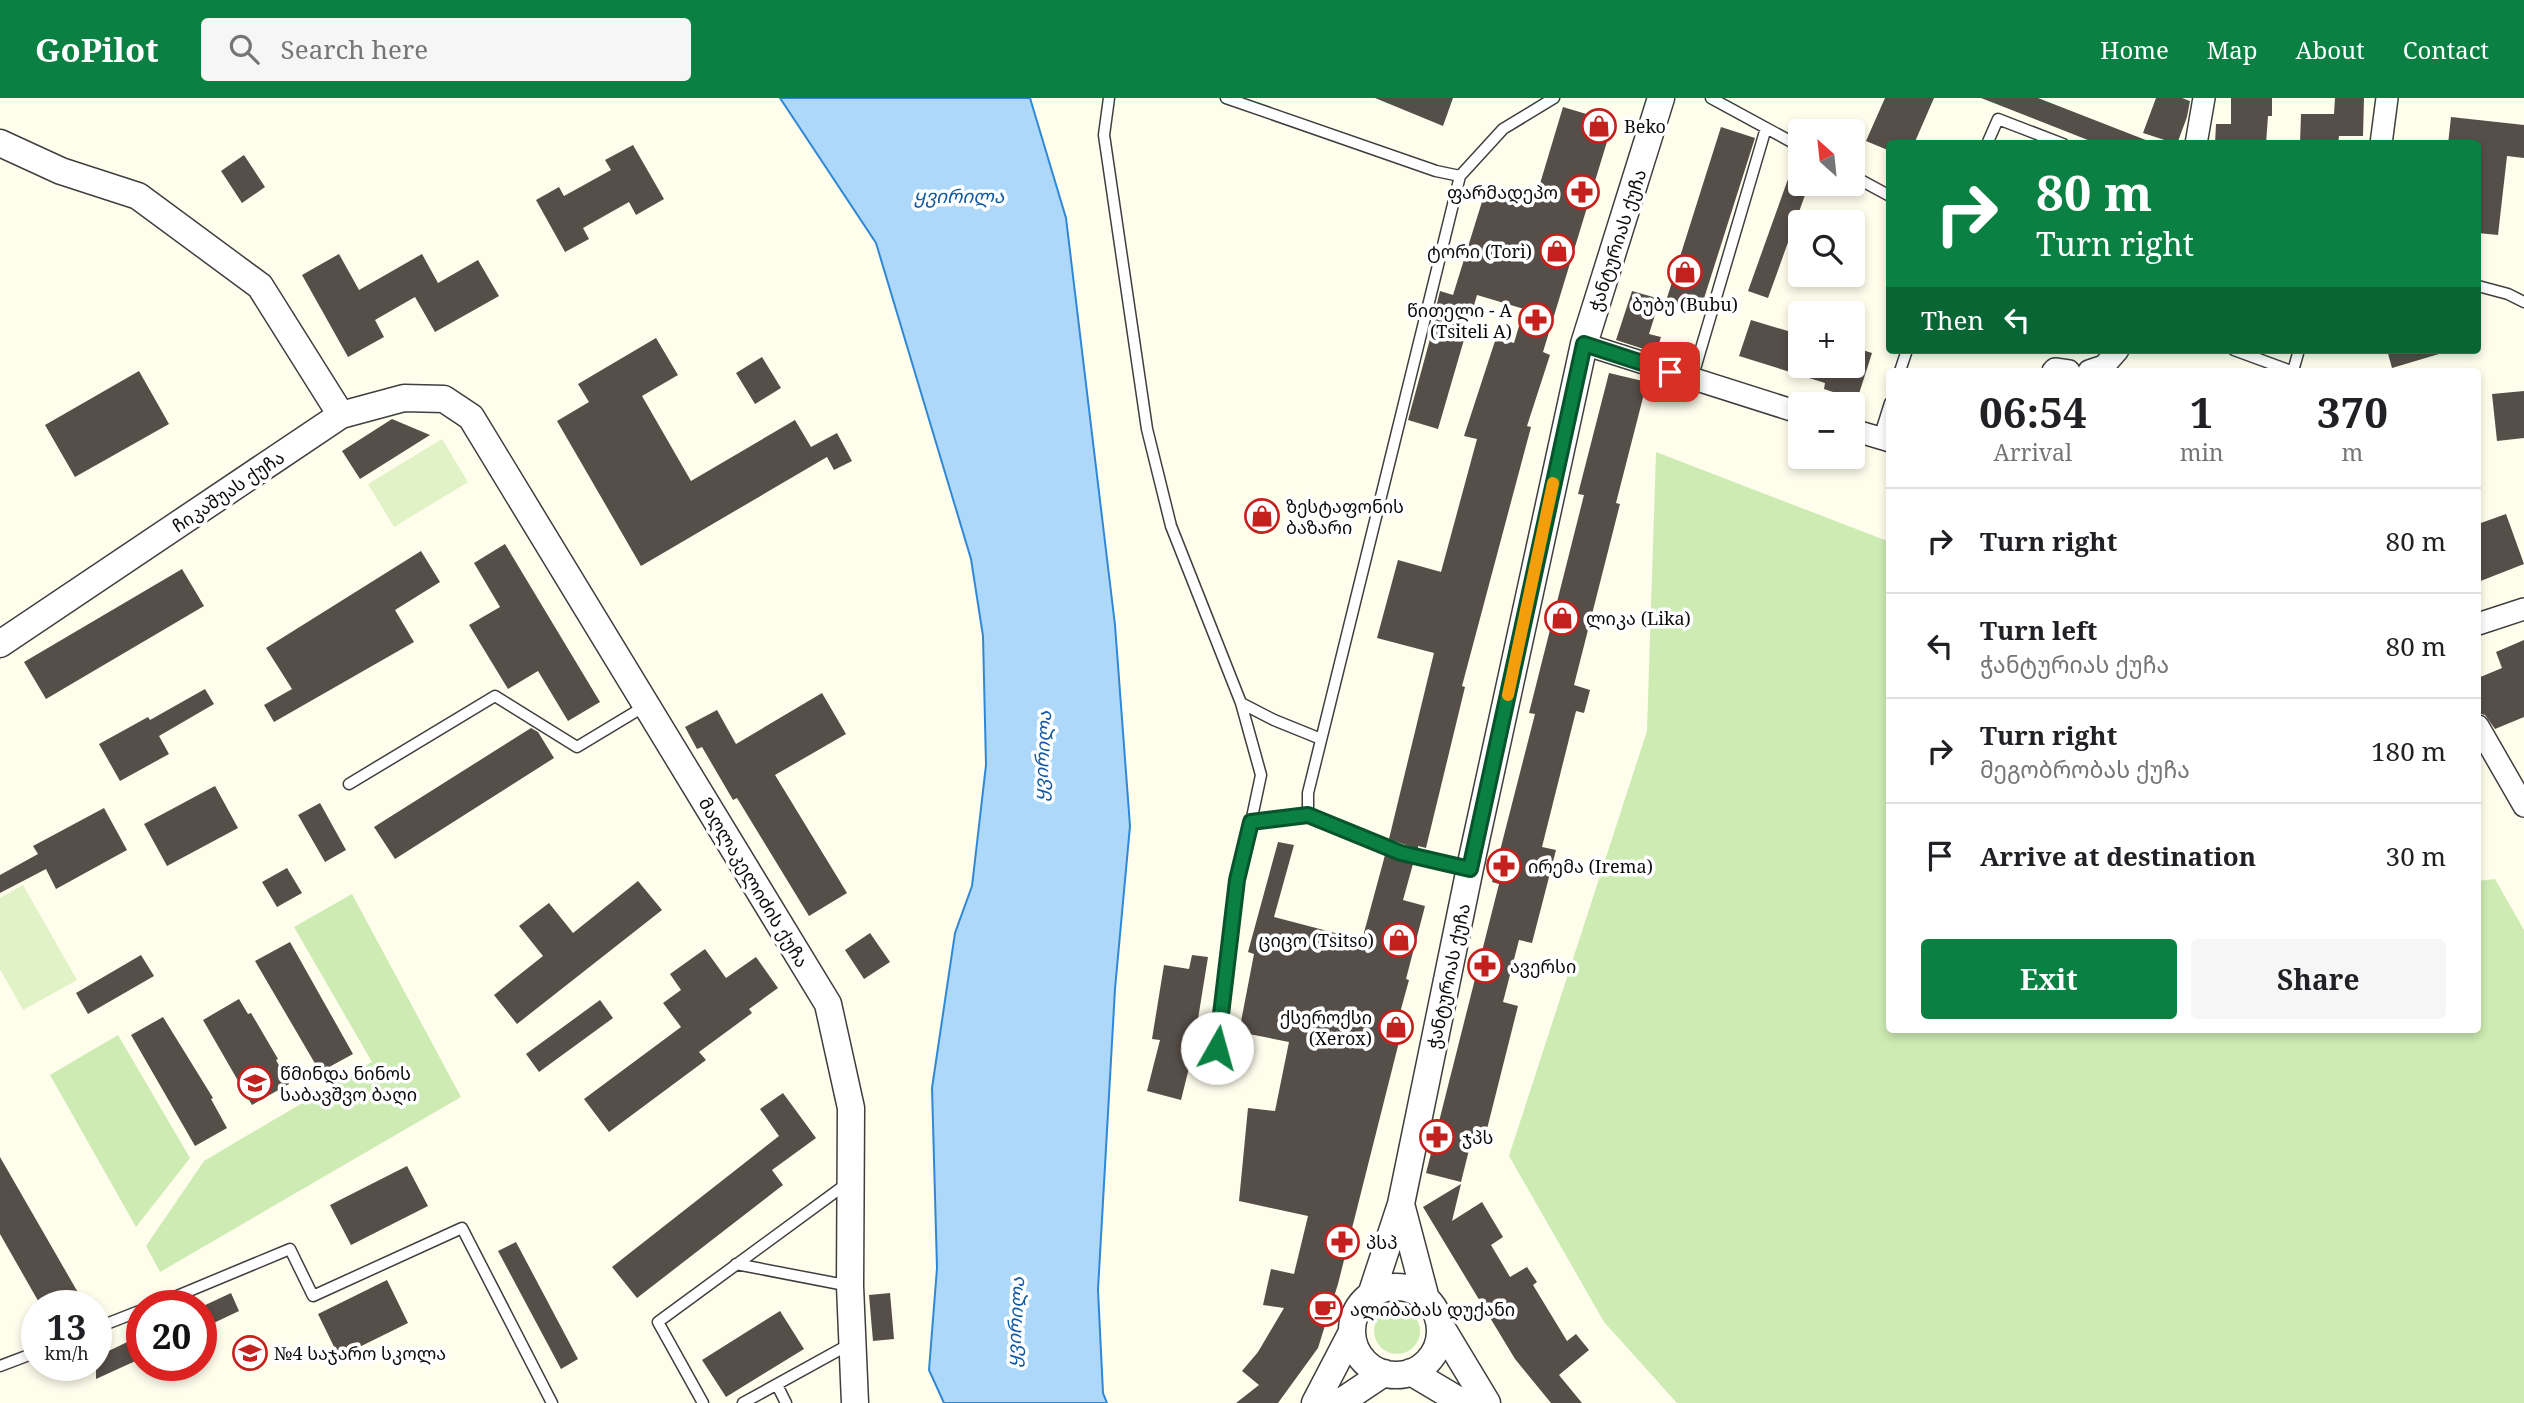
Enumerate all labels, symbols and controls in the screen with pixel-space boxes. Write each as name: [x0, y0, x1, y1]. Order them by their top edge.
search box: [201, 18, 691, 81]
text: GoPilot: [35, 27, 159, 72]
icon: search: [225, 30, 263, 68]
text: Search here: [281, 31, 428, 67]
text: Home: [2100, 33, 2169, 66]
text: Map: [2207, 33, 2258, 66]
text: About: [2296, 33, 2365, 66]
text: Contact: [2403, 33, 2489, 66]
shop icon: Beko: [1580, 107, 1618, 145]
place label: Beko: [1624, 114, 1666, 138]
north arrow: [1788, 119, 1866, 196]
map controls: [1788, 119, 1865, 469]
text: 80 m: [2036, 159, 2152, 225]
street label: ჭანტურიას ქუჩა: [1583, 166, 1651, 314]
icon: right: [1921, 168, 2012, 259]
pharmacy icon: ფარმადეპო: [1563, 173, 1601, 211]
place label: ფარმადეპო: [1447, 180, 1558, 204]
water label: ყვირილა: [914, 183, 1005, 209]
button: search: [1788, 210, 1865, 287]
text: Turn right: [2036, 222, 2194, 265]
shop icon: ტორი (Tori): [1538, 232, 1576, 270]
place label: ტორი (Tori): [1427, 239, 1532, 263]
shop icon: ბუბუ (Bubu): [1666, 253, 1704, 291]
place label: ბუბუ (Bubu): [1632, 292, 1738, 316]
place label: წითელი - A (Tsiteli A): [1407, 298, 1512, 343]
pharmacy icon: წითელი - A (Tsiteli A): [1517, 301, 1555, 339]
button: +: [1788, 301, 1865, 378]
icon: left: [1998, 301, 2036, 339]
text: Then: [1921, 302, 1984, 338]
pin: [1640, 342, 1700, 402]
icon: arrive: [1651, 353, 1689, 391]
text: 06:54: [1979, 383, 2087, 440]
text: 1: [2190, 383, 2214, 440]
text: 370: [2317, 383, 2388, 440]
button: −: [1788, 392, 1865, 469]
text: Arrival: [1994, 436, 2072, 468]
text: min: [2180, 436, 2224, 468]
text: m: [2341, 436, 2363, 468]
street label: ჩიკაშუას ქუჩა: [167, 445, 289, 537]
place label: ზესტაფონის ბაზარი: [1286, 494, 1404, 539]
shop icon: ზესტაფონის ბაზარი: [1243, 497, 1281, 535]
icon: right: [1921, 522, 1959, 560]
text: Turn right: [1980, 523, 2117, 559]
text: 80 m: [2386, 523, 2446, 559]
shop icon: ლიკა (Lika): [1543, 599, 1581, 637]
place label: ლიკა (Lika): [1586, 606, 1691, 630]
text: Turn left: [1980, 612, 2097, 648]
icon: left: [1921, 627, 1959, 665]
text: 80 m: [2386, 628, 2446, 664]
text: ჭანტურიას ქუჩა: [1980, 648, 2169, 680]
water label: ყვირილა: [1027, 710, 1057, 802]
text: Turn right: [1980, 717, 2117, 753]
icon: right: [1921, 732, 1959, 770]
text: 180 m: [2371, 733, 2446, 769]
text: მეგობრობას ქუჩა: [1980, 753, 2190, 785]
street label: მაღლაკელიძის ქუჩა: [694, 793, 814, 971]
icon: arrive: [1921, 837, 1959, 875]
text: Arrive at destination: [1980, 838, 2256, 874]
text: 30 m: [2386, 838, 2446, 874]
pharmacy icon: ირემა (Irema): [1485, 847, 1523, 885]
place label: ირემა (Irema): [1528, 854, 1653, 878]
street label: ჭანტურიას ქუჩა: [1421, 901, 1475, 1051]
shop icon: ციცო (Tsitso): [1380, 921, 1418, 959]
place label: ციცო (Tsitso): [1259, 928, 1374, 952]
button: Exit: [1921, 939, 2177, 1019]
button: Share: [2191, 939, 2446, 1019]
pharmacy icon: ავერსი: [1466, 947, 1504, 985]
place label: ავერსი: [1510, 954, 1576, 978]
place label: ქსეროქსი (Xerox): [1280, 1005, 1372, 1050]
shop icon: ქსეროქსი (Xerox): [1377, 1008, 1415, 1046]
position arrow: [1180, 1011, 1254, 1085]
place label: წმინდა ნინოს საბავშვო ბაღი: [280, 1061, 417, 1106]
school or university icon: წმინდა ნინოს საბავშვო ბაღი: [236, 1064, 274, 1102]
pharmacy icon: ჯპს: [1418, 1118, 1456, 1156]
place label: ჯპს: [1462, 1125, 1493, 1149]
pharmacy icon: პსპ: [1323, 1223, 1361, 1261]
place label: პსპ: [1366, 1230, 1398, 1254]
water label: ყვირილა: [1000, 1276, 1030, 1368]
speed limit sign: 20: [126, 1290, 217, 1381]
cafe icon: ალიბაბას დუქანი: [1306, 1290, 1344, 1328]
place label: ალიბაბას დუქანი: [1350, 1297, 1515, 1321]
text: 13: [47, 1303, 86, 1350]
school or university icon: №4 საჯარო სკოლა: [231, 1334, 269, 1372]
text: km/h: [44, 1341, 89, 1365]
place label: №4 საჯარო სკოლა: [274, 1341, 446, 1365]

